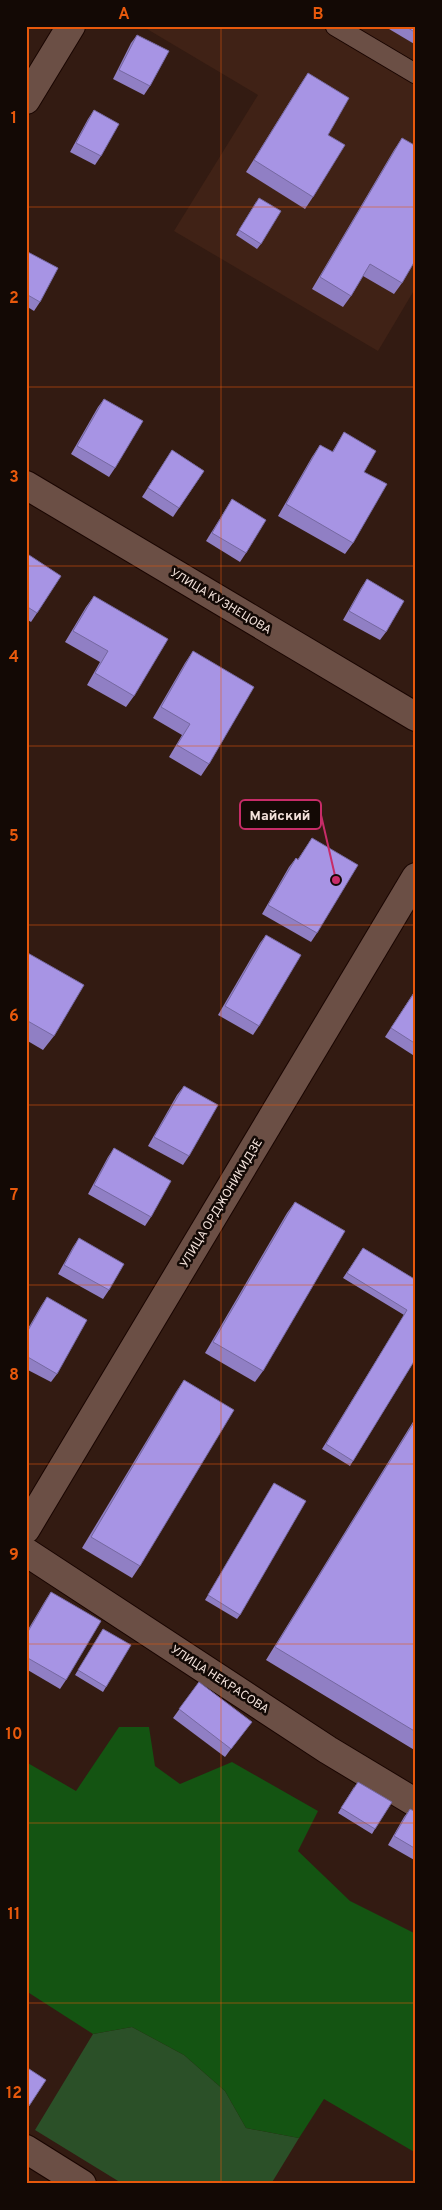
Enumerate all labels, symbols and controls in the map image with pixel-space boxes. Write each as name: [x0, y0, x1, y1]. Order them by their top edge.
text: A: [118, 5, 130, 25]
text: B: [312, 5, 324, 25]
text: 1: [11, 109, 17, 129]
text: 2: [9, 289, 19, 309]
text: 3: [9, 468, 19, 488]
street label: УЛИЦА КУЗНЕЦОВА: [167, 565, 274, 638]
text: 4: [9, 648, 19, 668]
callout: Майский: [240, 800, 321, 829]
text: Майский: [250, 808, 310, 825]
text: 5: [9, 827, 19, 847]
text: 6: [9, 1007, 19, 1027]
street label: УЛИЦА ОРДЖОНИКИДЗЕ: [177, 1136, 267, 1271]
text: 7: [10, 1186, 18, 1206]
text: 8: [9, 1366, 19, 1386]
text: 9: [9, 1546, 19, 1566]
street label: УЛИЦА НЕКРАСОВА: [167, 1642, 272, 1718]
text: 10: [6, 1725, 22, 1745]
text: 11: [8, 1905, 20, 1925]
text: 12: [6, 2084, 22, 2104]

